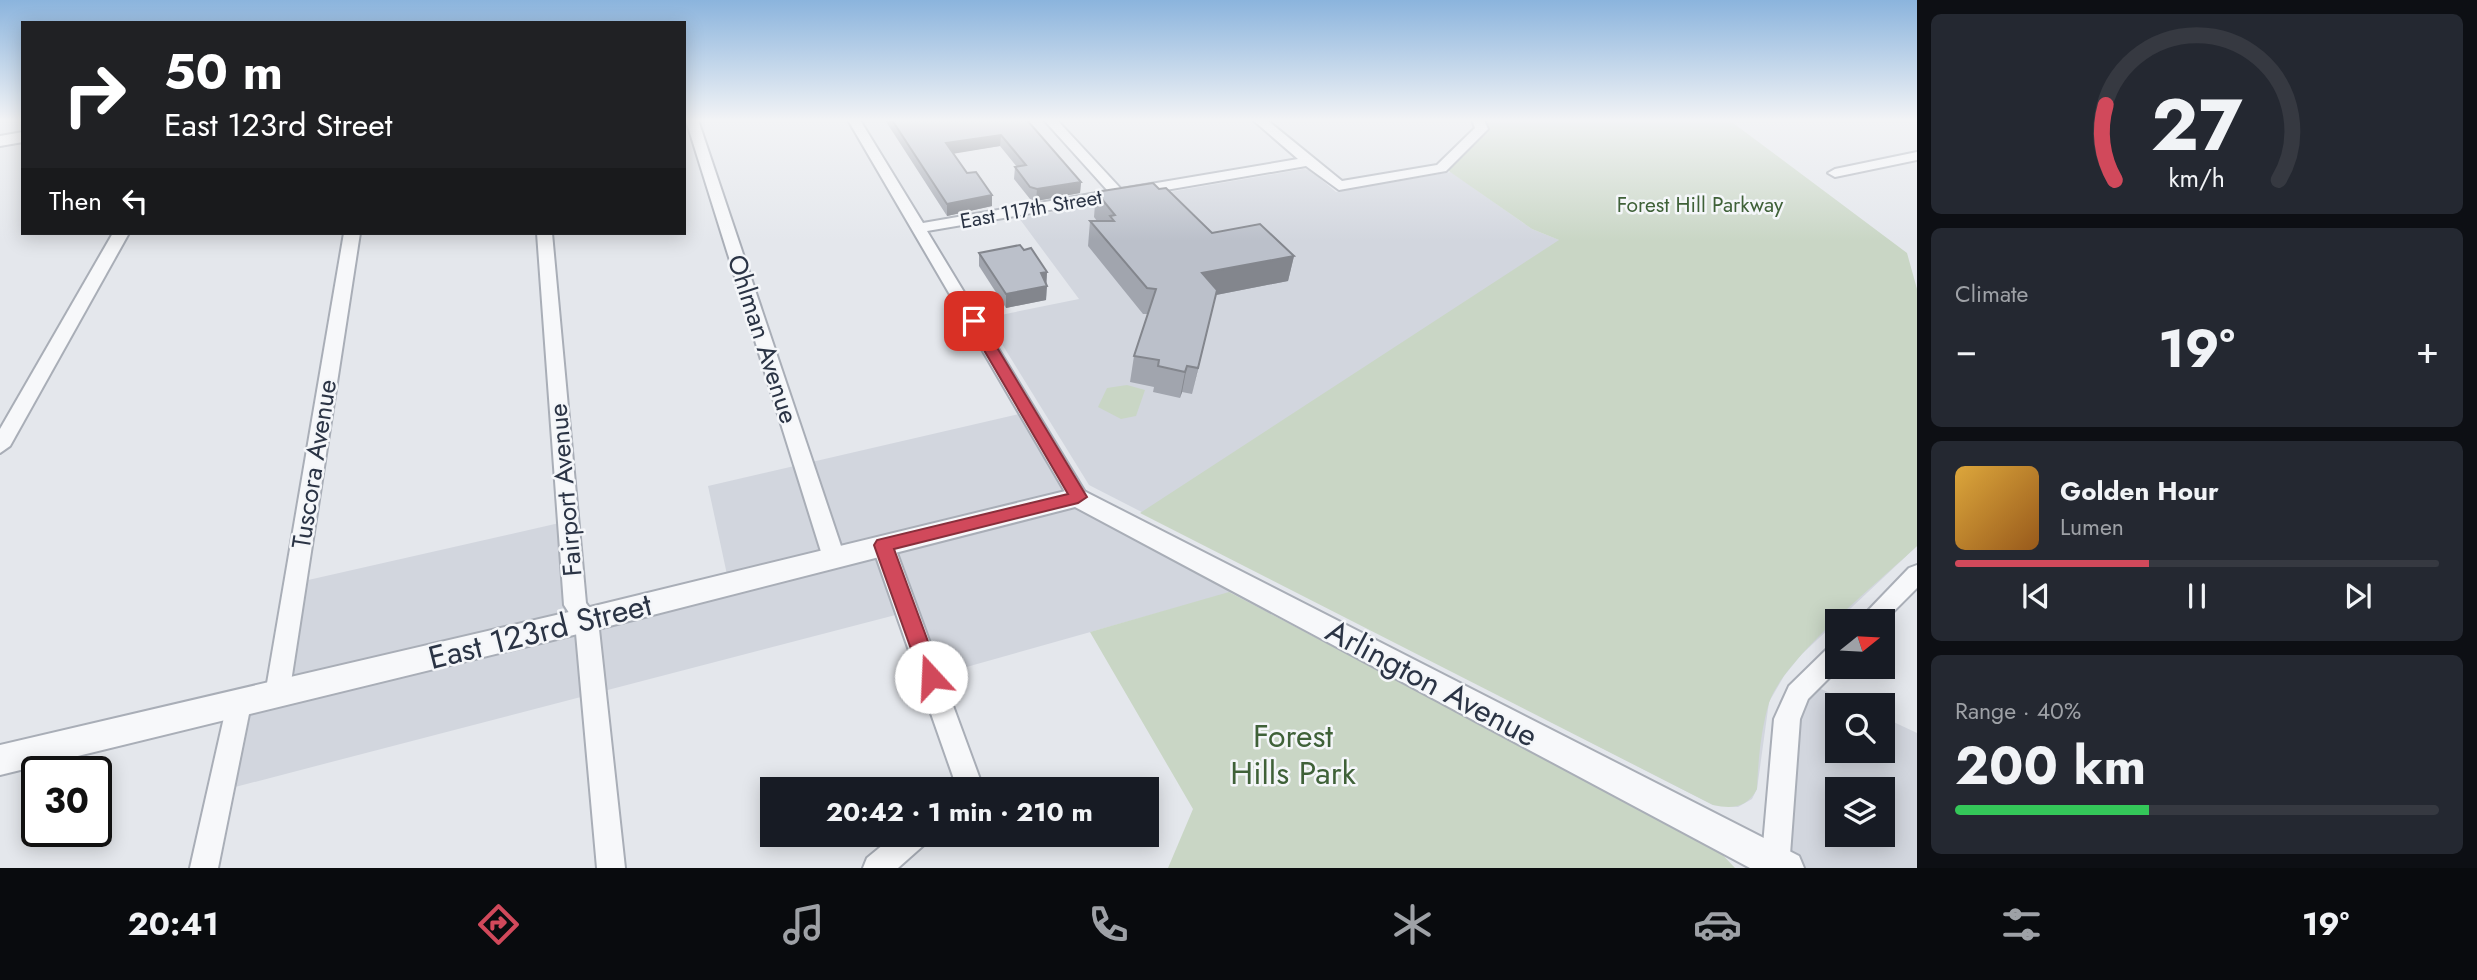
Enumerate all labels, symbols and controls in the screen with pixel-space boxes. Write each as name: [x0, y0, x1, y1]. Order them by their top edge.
text: 50 m: [164, 37, 283, 107]
icon: right: [49, 49, 140, 140]
text: 27: [2151, 72, 2243, 177]
text: East 123rd Street: [164, 102, 392, 148]
text: km/h: [2169, 160, 2225, 196]
text: Then: [49, 182, 102, 220]
icon: left: [116, 182, 154, 220]
street label: East 117th Street: [958, 182, 1104, 236]
park label: Forest Hill Parkway: [1617, 190, 1784, 220]
street label: Ohlman Avenue: [718, 250, 808, 428]
text: Climate: [1955, 277, 2028, 311]
pin: [944, 291, 1004, 351]
icon: arrive: [955, 302, 993, 340]
text: 19°: [2158, 311, 2235, 387]
text: −: [1955, 322, 1977, 377]
text: +: [2416, 322, 2439, 377]
street label: Tuscora Avenue: [282, 377, 346, 551]
street label: Fairport Avenue: [539, 402, 591, 578]
text: Golden Hour: [2060, 472, 2219, 510]
text: Lumen: [2060, 510, 2124, 544]
icon: previous: [2017, 577, 2055, 615]
icon: pause: [2178, 577, 2216, 615]
icon: next: [2339, 577, 2377, 615]
street label: East 123rd Street: [424, 581, 657, 681]
street label: Arlington Avenue: [1318, 608, 1546, 758]
north arrow: [1825, 609, 1895, 679]
map controls: [1825, 609, 1895, 847]
position arrow: [894, 640, 968, 714]
button: search: [1825, 693, 1895, 763]
text: Range · 40%: [1955, 694, 2081, 728]
park label: Forest Hills Park: [1230, 713, 1357, 796]
text: 200 km: [1955, 728, 2146, 804]
speed limit sign: 30: [21, 756, 112, 847]
button: layers: [1825, 777, 1895, 847]
text: 20:42 · 1 min · 210 m: [826, 793, 1093, 831]
icon: directions: [474, 900, 523, 949]
icon: music: [779, 900, 828, 949]
icon: phone: [1084, 900, 1133, 949]
icon: climate: [1388, 900, 1437, 949]
icon: car: [1693, 900, 1742, 949]
icon: filters: [1997, 900, 2046, 949]
text: 20:41: [128, 901, 219, 947]
text: 19°: [2302, 901, 2349, 947]

